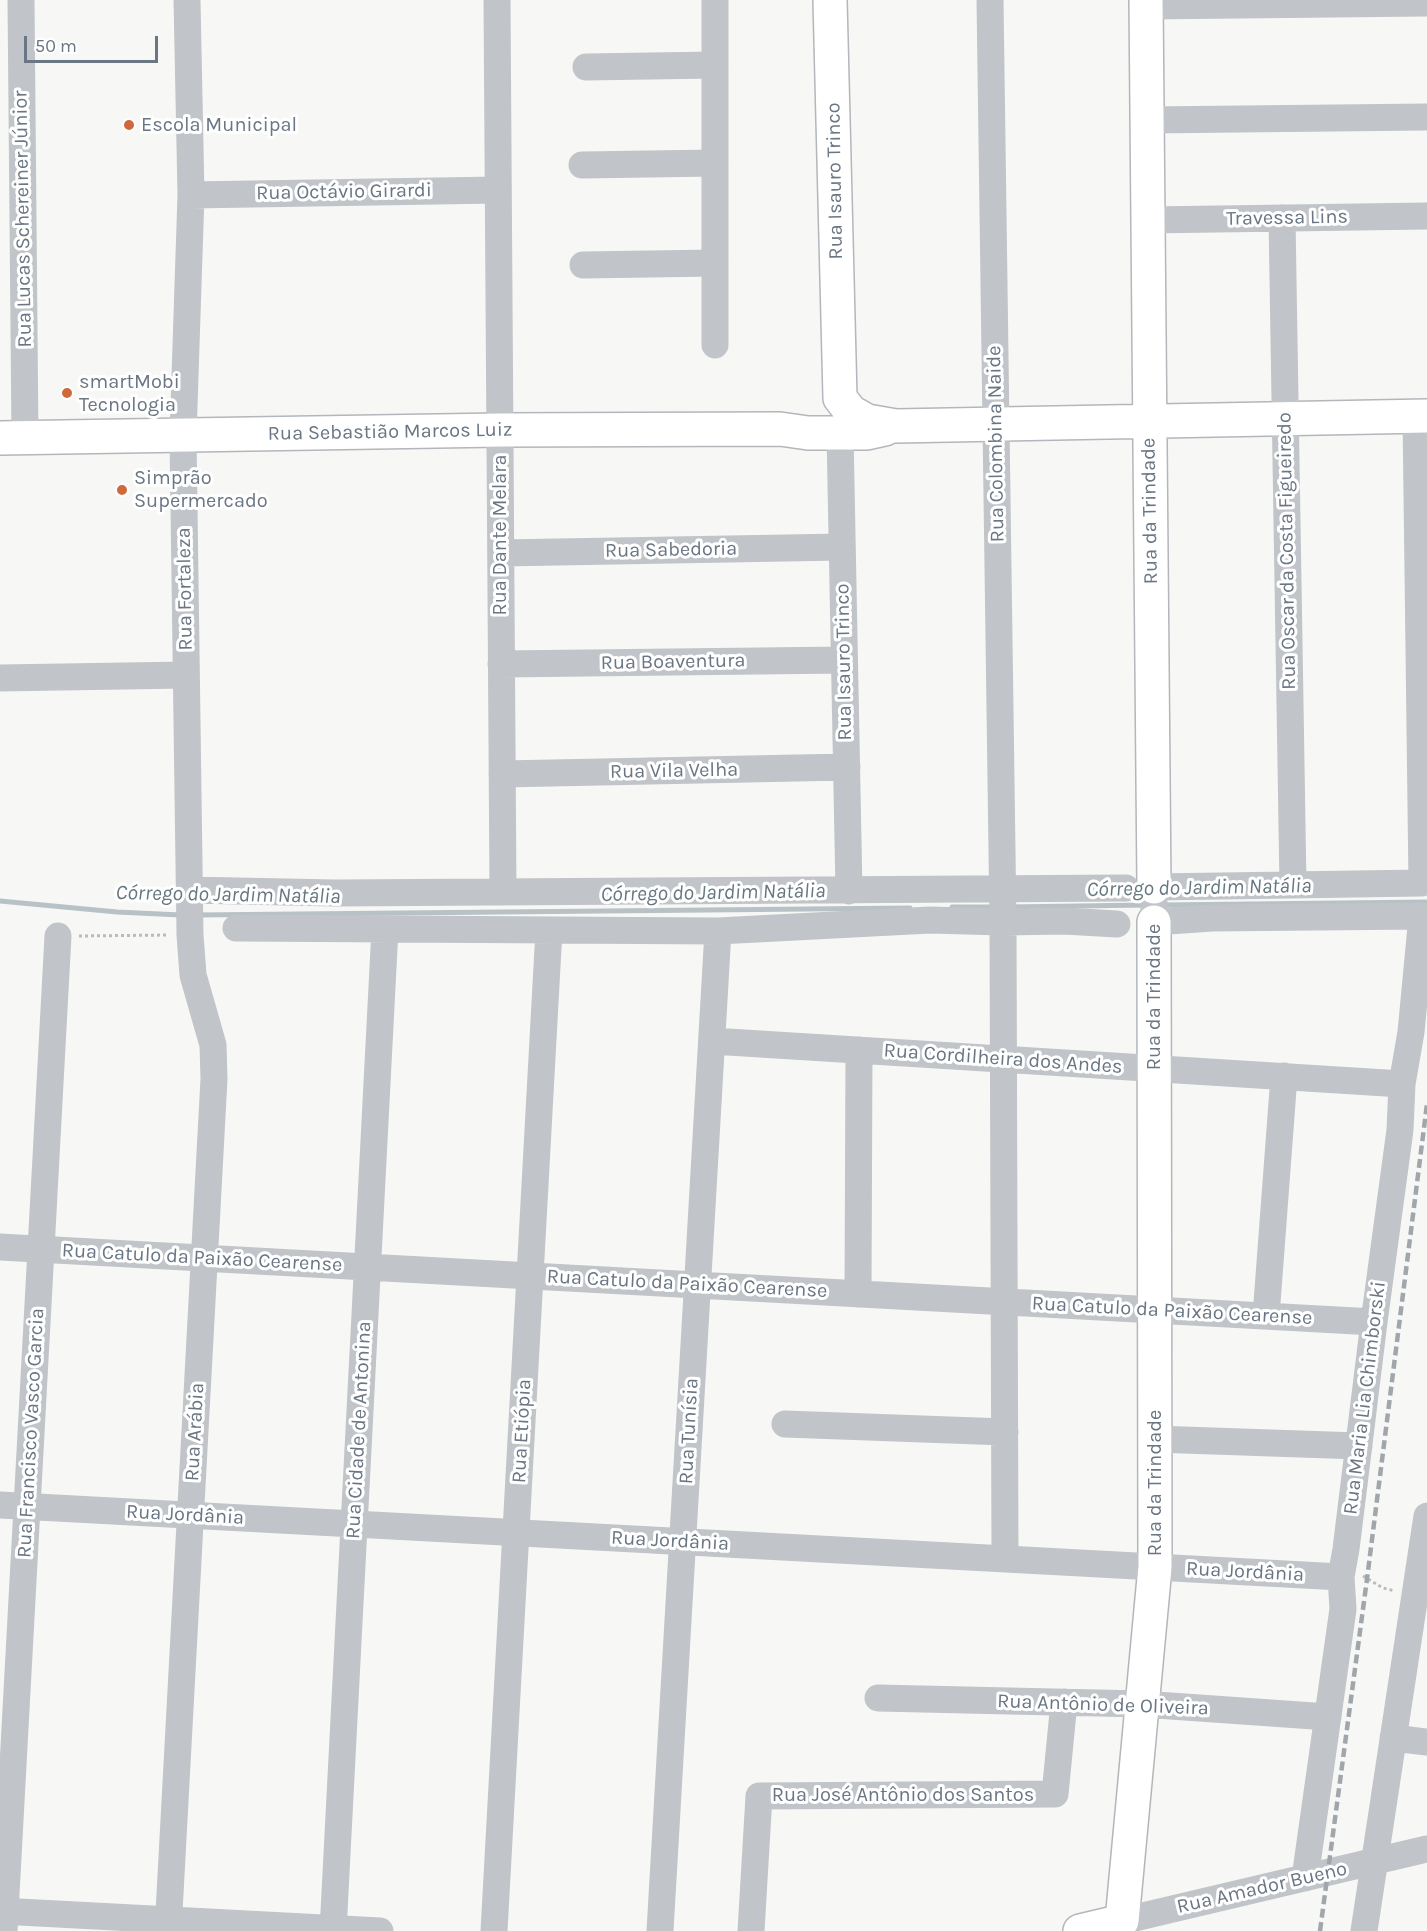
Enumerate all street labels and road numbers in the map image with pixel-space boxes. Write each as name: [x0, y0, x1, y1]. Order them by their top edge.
street label: Rua Lucas Schereiner Júnior: [9, 90, 37, 348]
street label: Rua Isauro Trinco: [822, 102, 848, 260]
street label: Rua Octávio Girardi: [256, 178, 432, 206]
street label: Travessa Lins: [1226, 205, 1348, 231]
street label: Rua Colombina Naide: [982, 345, 1010, 543]
street label: Rua Oscar da Costa Figueiredo: [1273, 412, 1301, 690]
street label: Rua Sebastião Marcos Luiz: [267, 418, 513, 446]
street label: Rua da Trindade: [1137, 438, 1163, 584]
street label: Rua Dante Melara: [488, 455, 512, 615]
street label: Rua Fortaleza: [172, 527, 198, 651]
street label: Rua Sabedoria: [605, 537, 737, 563]
street label: Rua Isauro Trinco: [831, 583, 857, 741]
street label: Rua Boaventura: [600, 649, 746, 675]
street label: Rua Vila Velha: [610, 758, 738, 784]
street label: Rua da Trindade: [1142, 924, 1166, 1070]
street label: Rua Cordilheira dos Andes: [883, 1039, 1123, 1079]
street label: Rua Catulo da Paixão Cearense: [61, 1239, 343, 1277]
street label: Rua Catulo da Paixão Cearense: [546, 1265, 828, 1303]
street label: Rua Maria Lia Chimborski: [1339, 1280, 1391, 1516]
street label: Rua Catulo da Paixão Cearense: [1031, 1292, 1313, 1330]
street label: Rua Francisco Vasco Garcia: [12, 1307, 50, 1559]
street label: Rua Cidade de Antonina: [341, 1320, 377, 1540]
street label: Rua Tunísia: [674, 1377, 704, 1485]
street label: Rua Etiópia: [507, 1378, 537, 1484]
street label: Rua Arábia: [180, 1382, 210, 1482]
street label: Rua da Trindade: [1143, 1410, 1167, 1556]
street label: Rua Jordânia: [125, 1500, 245, 1530]
street label: Rua Jordânia: [610, 1526, 730, 1556]
street label: Rua Jordânia: [1185, 1557, 1305, 1587]
street label: Rua Antônio de Oliveira: [997, 1689, 1209, 1721]
street label: Rua José Antônio dos Santos: [772, 1783, 1034, 1807]
street label: Rua Amador Bueno: [1175, 1857, 1349, 1919]

